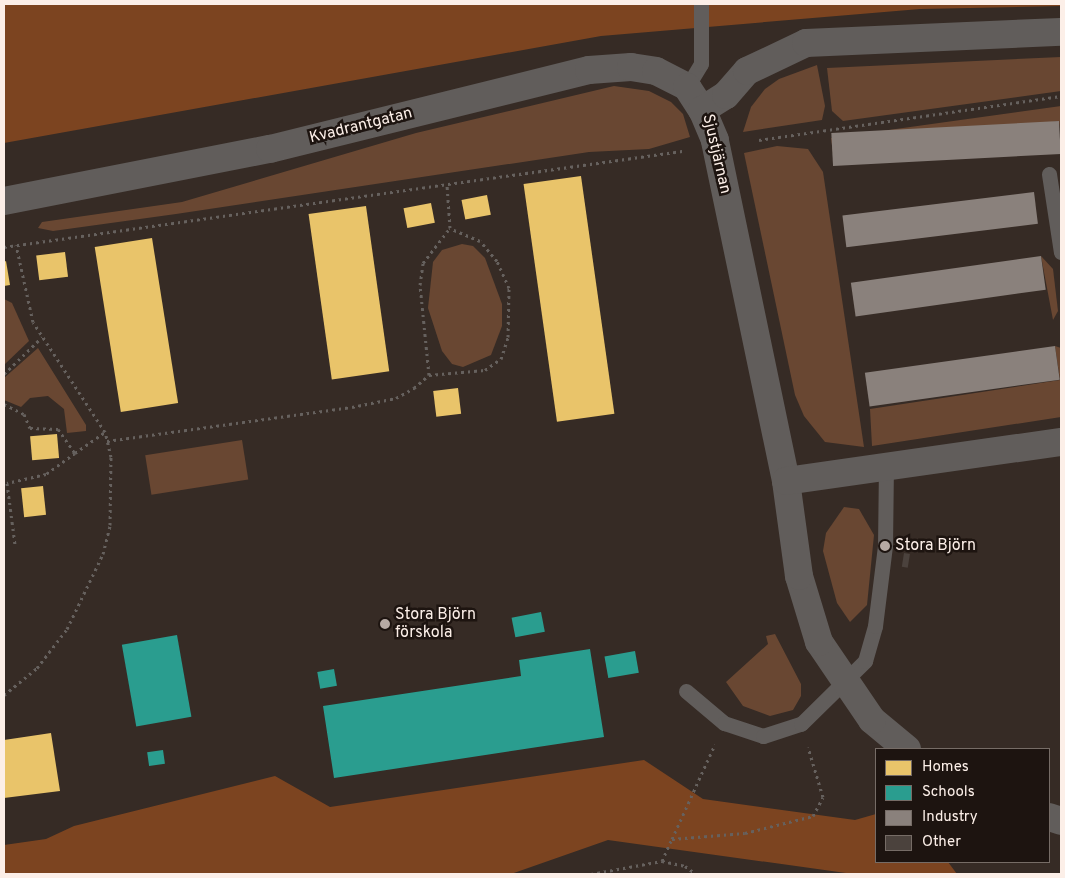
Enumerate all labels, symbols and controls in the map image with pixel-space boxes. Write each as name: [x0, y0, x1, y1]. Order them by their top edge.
street label: Kvadrantgatan: [308, 104, 414, 148]
street label: Sjustjärnan: [697, 112, 735, 196]
place label: Stora Björn: [895, 536, 976, 556]
marker: Stora Björn: [879, 540, 891, 552]
place label: Stora Björn förskola: [395, 605, 476, 643]
marker: Stora Björn förskola: [379, 618, 391, 630]
legend: [875, 748, 1050, 863]
text: Homes: [922, 758, 969, 777]
text: Schools: [922, 783, 975, 802]
text: Industry: [922, 808, 978, 827]
text: Other: [922, 833, 961, 852]

